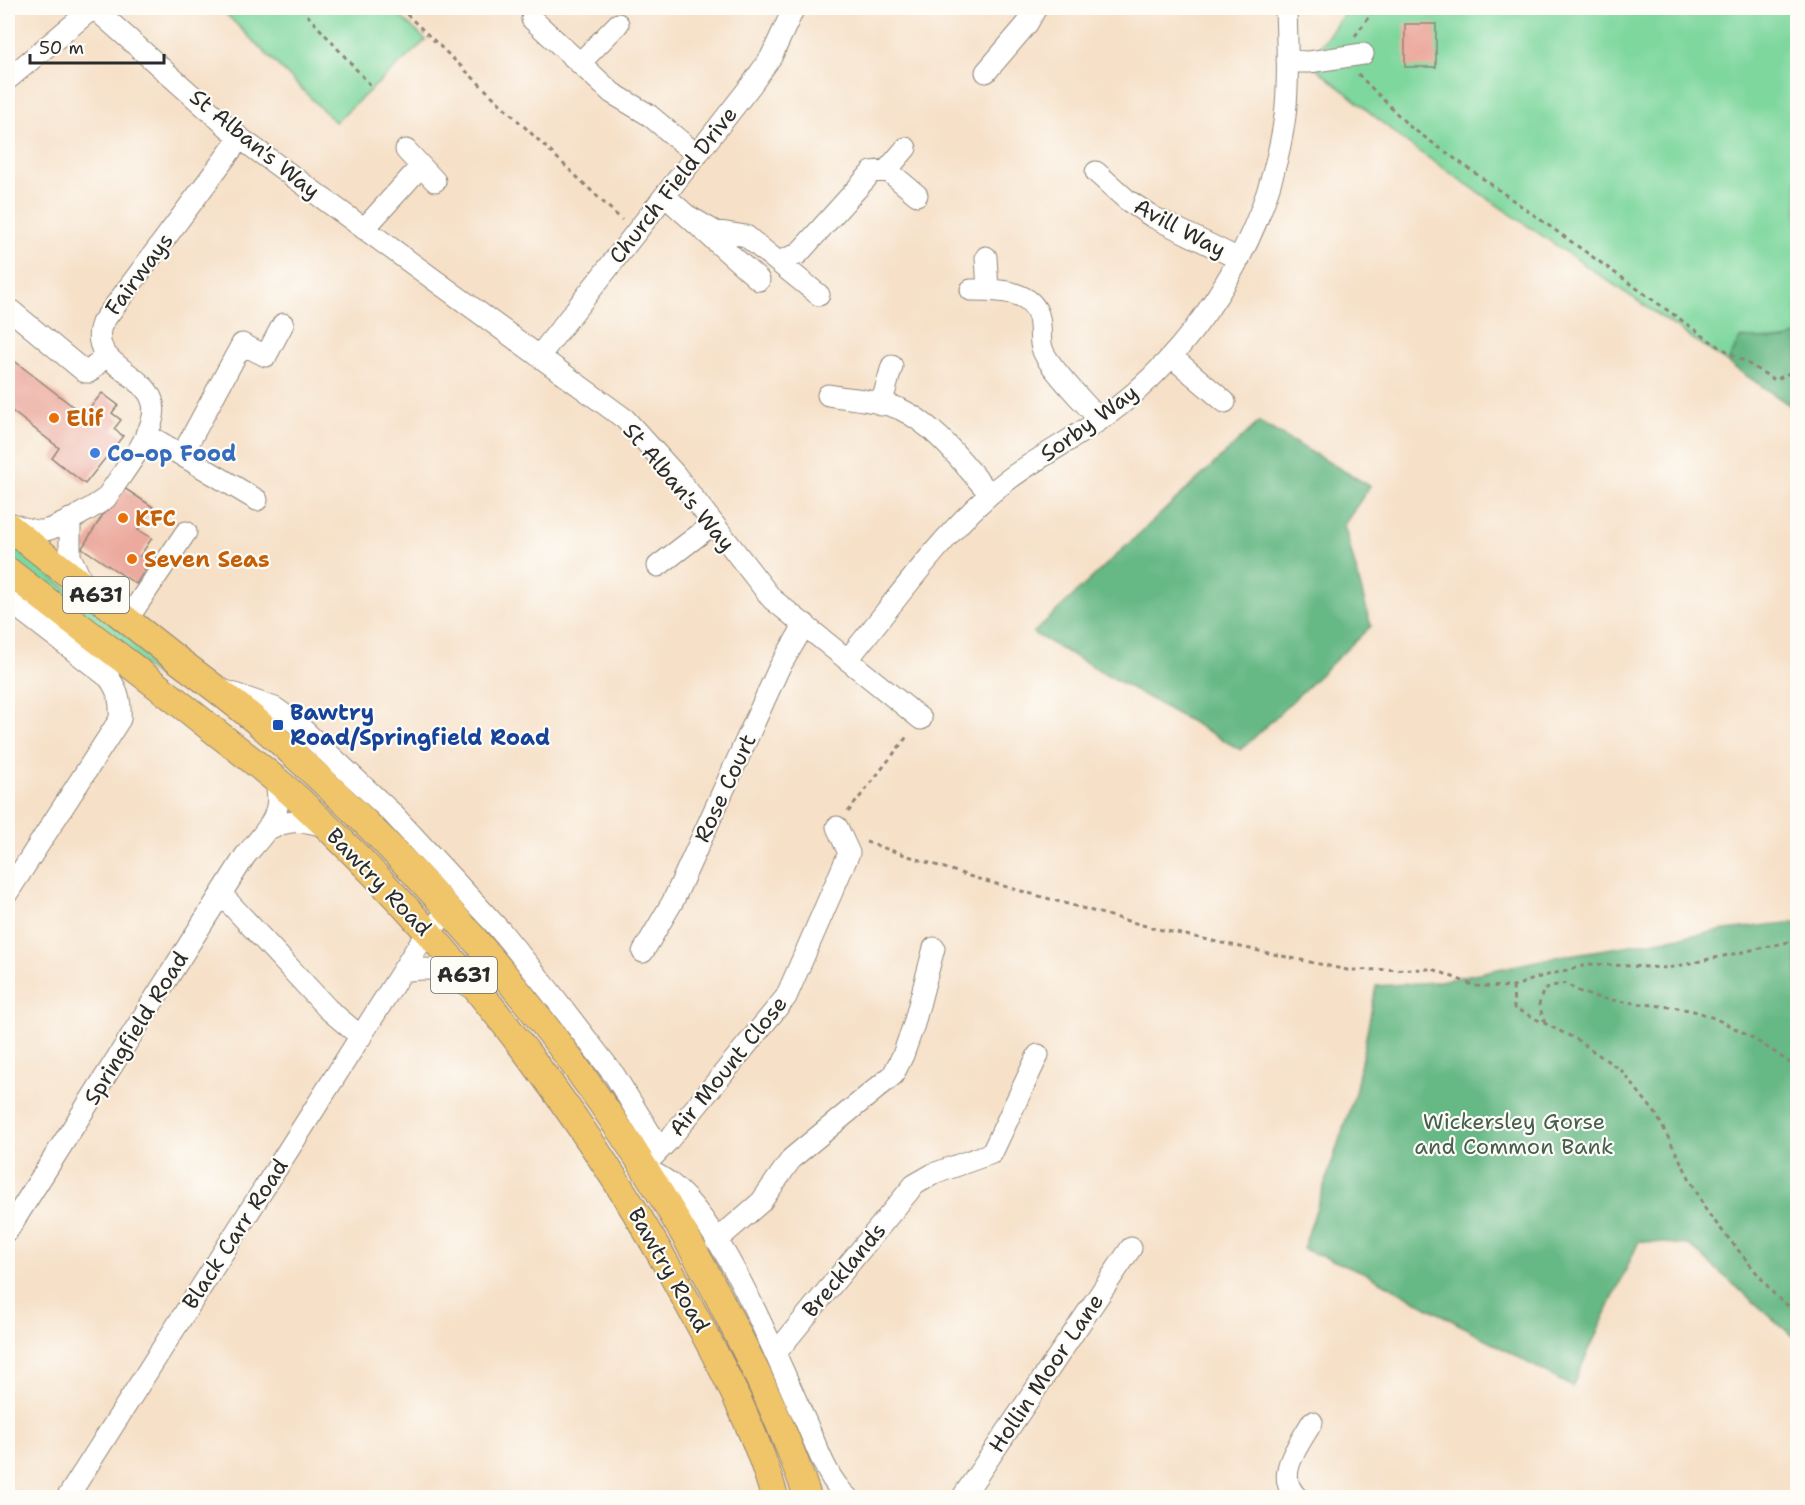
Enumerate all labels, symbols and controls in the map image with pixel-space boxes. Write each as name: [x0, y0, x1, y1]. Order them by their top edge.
scale bar: [30, 27, 164, 65]
text: 50 m: [39, 36, 84, 60]
street label: St Alban's Way: [184, 82, 326, 206]
street label: Church Field Drive: [602, 100, 744, 270]
street label: Avill Way: [1129, 192, 1231, 264]
street label: Fairways: [98, 227, 180, 321]
street label: Sorby Way: [1034, 378, 1144, 468]
place label: Elif: [66, 404, 104, 433]
marker: Elif: [47, 411, 61, 425]
street label: St Alban's Way: [617, 417, 741, 557]
place label: Co-op Food: [107, 439, 236, 468]
marker: Co-op Food: [88, 446, 102, 460]
place label: KFC: [135, 504, 176, 533]
marker: KFC: [116, 511, 130, 525]
place label: Seven Seas: [144, 545, 270, 574]
marker: Seven Seas: [125, 552, 139, 566]
road number: A631: [63, 577, 129, 613]
place label: Bawtry Road/Springfield Road: [290, 698, 550, 752]
marker: Bawtry Road/Springfield Road: [271, 718, 285, 732]
street label: Rose Court: [687, 729, 763, 847]
street label: Bawtry Road: [320, 822, 438, 942]
street label: Springfield Road: [77, 946, 195, 1110]
road number: A631: [431, 957, 497, 993]
street label: Air Mount Close: [662, 990, 794, 1142]
park label: Wickersley Gorse and Common Bank: [1414, 1107, 1614, 1161]
street label: Black Carr Road: [175, 1153, 295, 1315]
street label: Bawtry Road: [622, 1202, 716, 1338]
street label: Brecklands: [796, 1216, 892, 1324]
street label: Hollin Moor Lane: [982, 1288, 1110, 1458]

